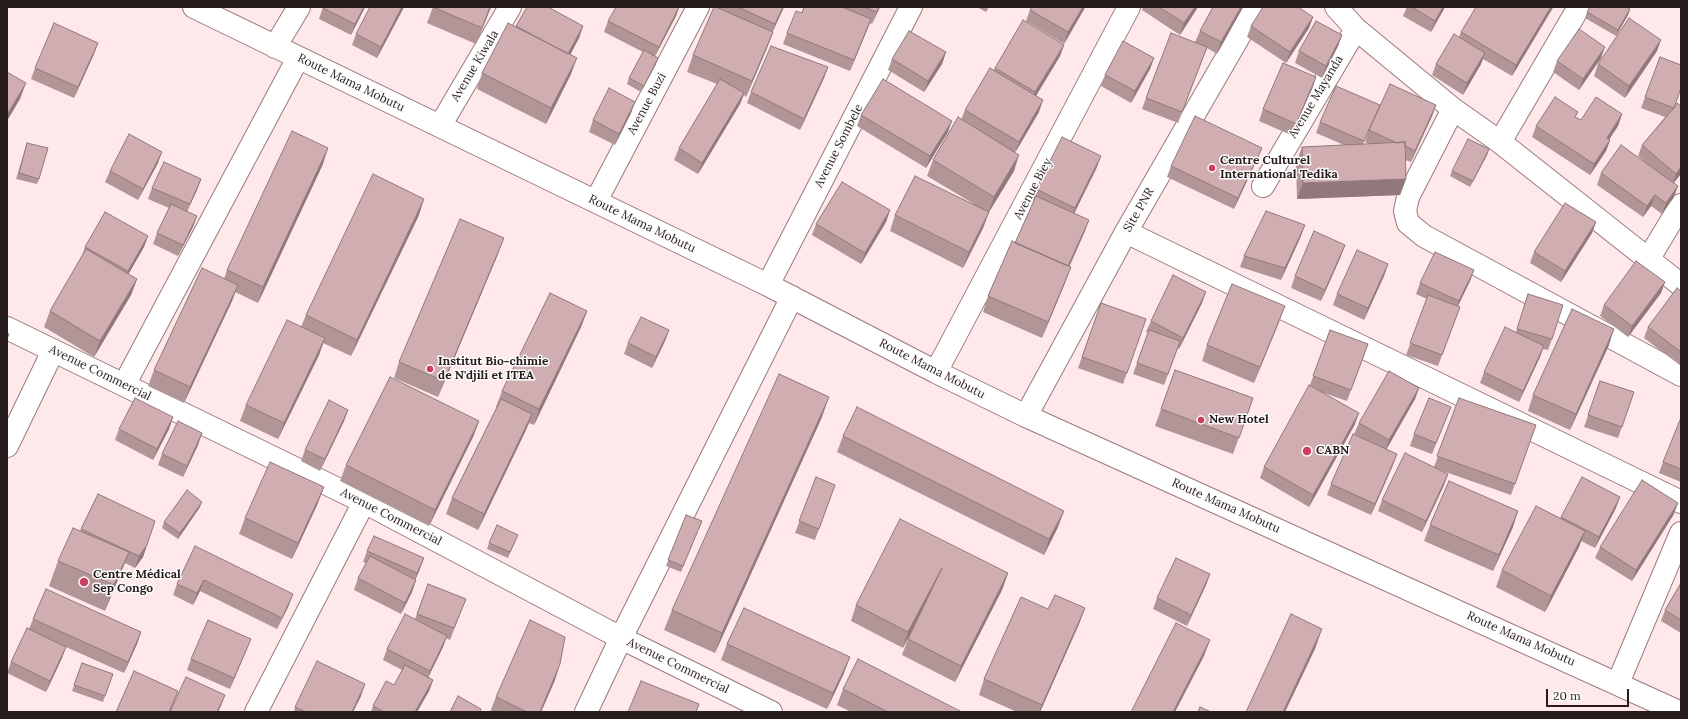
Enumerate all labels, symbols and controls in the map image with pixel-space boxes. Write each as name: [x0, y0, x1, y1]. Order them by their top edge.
street label: Avenue Kiwala: [448, 28, 502, 104]
street label: Route Mama Mobutu: [295, 51, 407, 115]
street label: Avenue Mayanda: [1286, 53, 1346, 141]
street label: Avenue Buzi: [625, 71, 669, 137]
street label: Avenue Sombele: [812, 102, 866, 190]
place label: Centre Culturel International Tedika: [1220, 154, 1338, 182]
street label: Avenue Biey: [1011, 156, 1055, 222]
marker: Centre Culturel International Tedika: [1207, 163, 1217, 173]
street label: Site PNR: [1121, 185, 1157, 235]
street label: Route Mama Mobutu: [586, 192, 698, 256]
street label: Route Mama Mobutu: [877, 336, 987, 402]
street label: Avenue Commercial: [47, 342, 153, 404]
place label: Institut Bio-chimie de N'djili et ITEA: [438, 355, 548, 383]
marker: Institut Bio-chimie de N'djili et ITEA: [425, 364, 435, 374]
place label: New Hotel: [1209, 413, 1269, 427]
marker: New Hotel: [1196, 415, 1206, 425]
place label: CABN: [1316, 444, 1349, 458]
marker: CABN: [1301, 445, 1313, 457]
street label: Route Mama Mobutu: [1170, 476, 1282, 536]
street label: Avenue Commercial: [338, 485, 444, 549]
place label: Centre Médical Sep Congo: [93, 568, 181, 596]
marker: Centre Médical Sep Congo: [78, 576, 90, 588]
street label: Route Mama Mobutu: [1465, 609, 1577, 669]
street label: Avenue Commercial: [625, 635, 731, 697]
scale bar: [1548, 681, 1631, 707]
text: 20 m: [1553, 688, 1581, 703]

